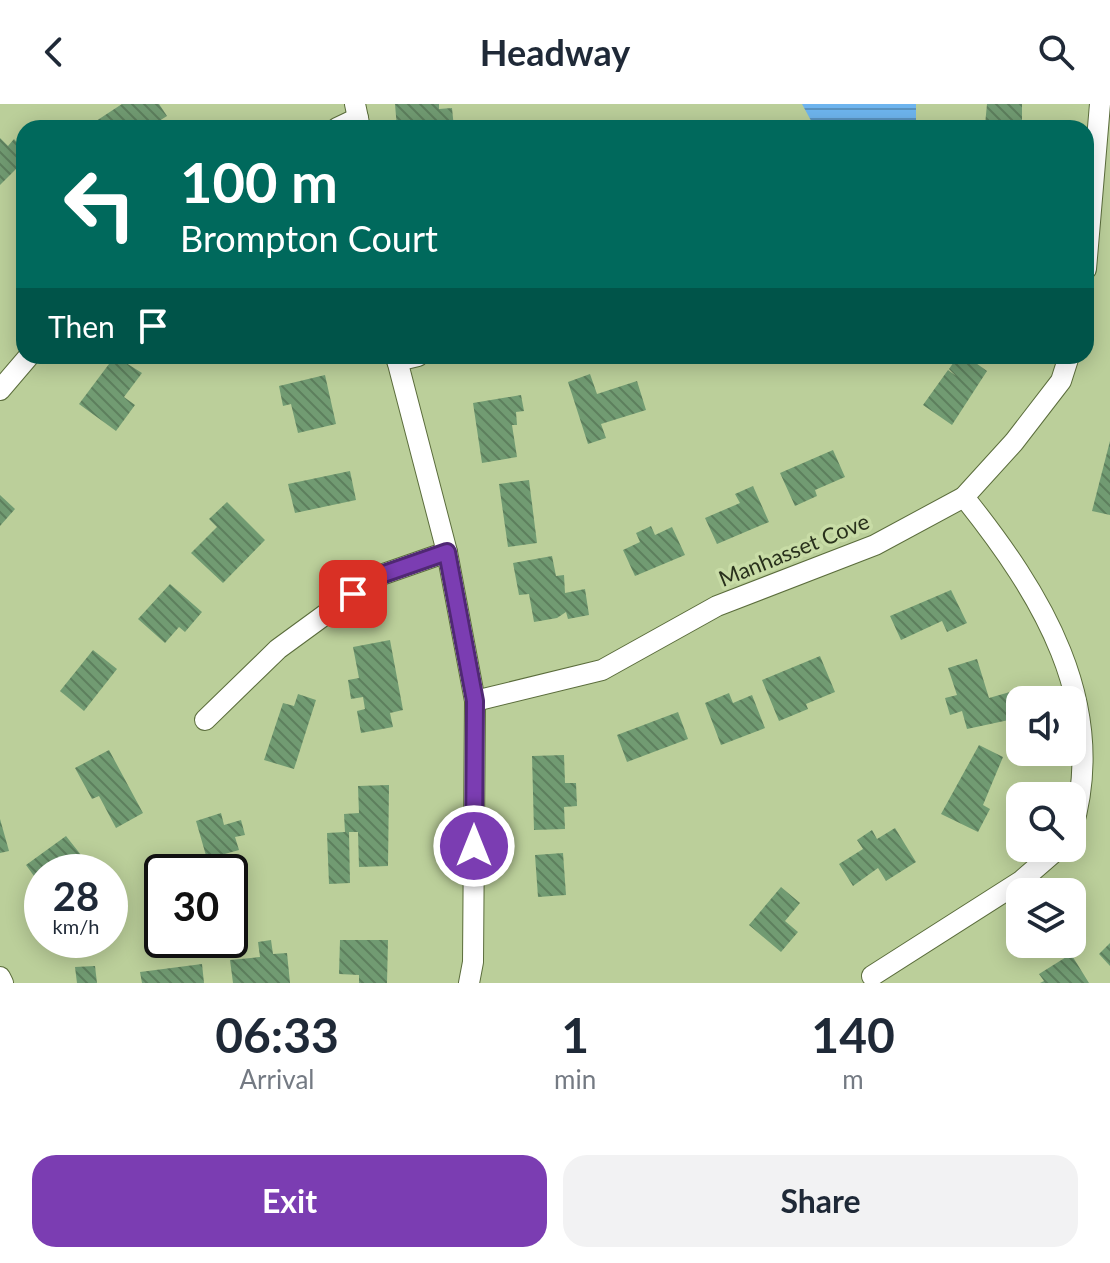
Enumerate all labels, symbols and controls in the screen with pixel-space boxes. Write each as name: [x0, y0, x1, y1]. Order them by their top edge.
icon: back: [32, 30, 76, 74]
text: Headway: [480, 30, 630, 74]
icon: search: [1034, 30, 1078, 74]
text: 100 m: [180, 148, 338, 215]
icon: left: [48, 152, 152, 256]
text: Brompton Court: [180, 216, 438, 260]
icon: arrive: [131, 304, 175, 348]
text: Then: [48, 308, 115, 344]
street label: Manhasset Cove: [715, 507, 873, 592]
pin: [319, 560, 387, 628]
icon: arrive: [331, 572, 375, 616]
map controls: [1006, 686, 1086, 958]
button: sound: [1006, 686, 1086, 766]
button: search: [1006, 782, 1086, 862]
position arrow: [432, 804, 516, 888]
speed limit sign: 30: [144, 854, 248, 958]
text: 28: [53, 872, 99, 920]
button: layers: [1006, 878, 1086, 958]
text: km/h: [53, 914, 99, 938]
text: 06:33: [215, 1006, 339, 1063]
text: 1: [561, 1006, 589, 1063]
text: 140: [811, 1006, 895, 1063]
text: Arrival: [240, 1063, 314, 1095]
text: min: [554, 1063, 596, 1095]
text: m: [842, 1063, 864, 1095]
button: Exit: [32, 1155, 547, 1247]
button: Share: [563, 1155, 1078, 1247]

